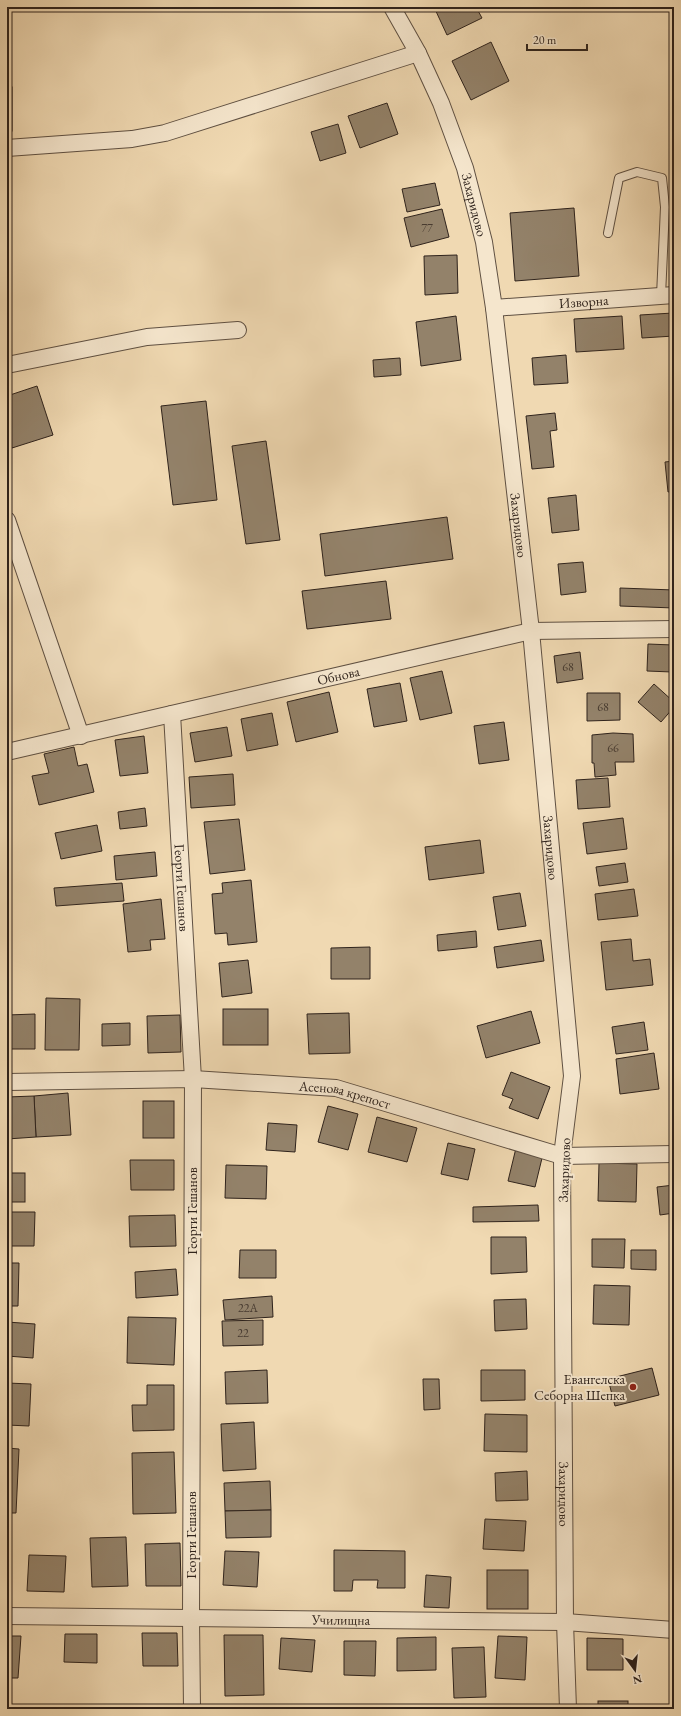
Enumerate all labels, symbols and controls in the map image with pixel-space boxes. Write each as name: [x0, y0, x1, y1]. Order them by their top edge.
scale bar: [527, 26, 587, 52]
text: 20 m: [533, 32, 557, 48]
street label: Захаридово: [458, 171, 491, 238]
house number: 77: [421, 220, 433, 236]
street label: Изворна: [558, 291, 610, 312]
street label: Захаридово: [506, 492, 532, 559]
house number: 68: [562, 659, 574, 675]
street label: Обнова: [315, 662, 362, 689]
house number: 68: [597, 699, 609, 715]
house number: 66: [607, 740, 619, 756]
street label: Захаридово: [539, 814, 563, 881]
street label: Георги Гешанов: [170, 843, 194, 932]
street label: Асенова крепост: [297, 1077, 393, 1113]
street label: Захаридово: [554, 1137, 574, 1203]
street label: Георги Гешанов: [183, 1167, 201, 1255]
house number: 22А: [238, 1300, 259, 1316]
house number: 22: [237, 1325, 249, 1341]
place label: Евангелска Себорна Шепка: [534, 1370, 625, 1404]
marker: Евангелска Себорна Шепка: [628, 1382, 638, 1392]
street label: Захаридово: [555, 1461, 573, 1527]
street label: Георги Гешанов: [182, 1491, 200, 1579]
street label: Училищна: [311, 1610, 371, 1629]
north arrow: [615, 1650, 655, 1690]
text: N: [631, 1672, 644, 1688]

